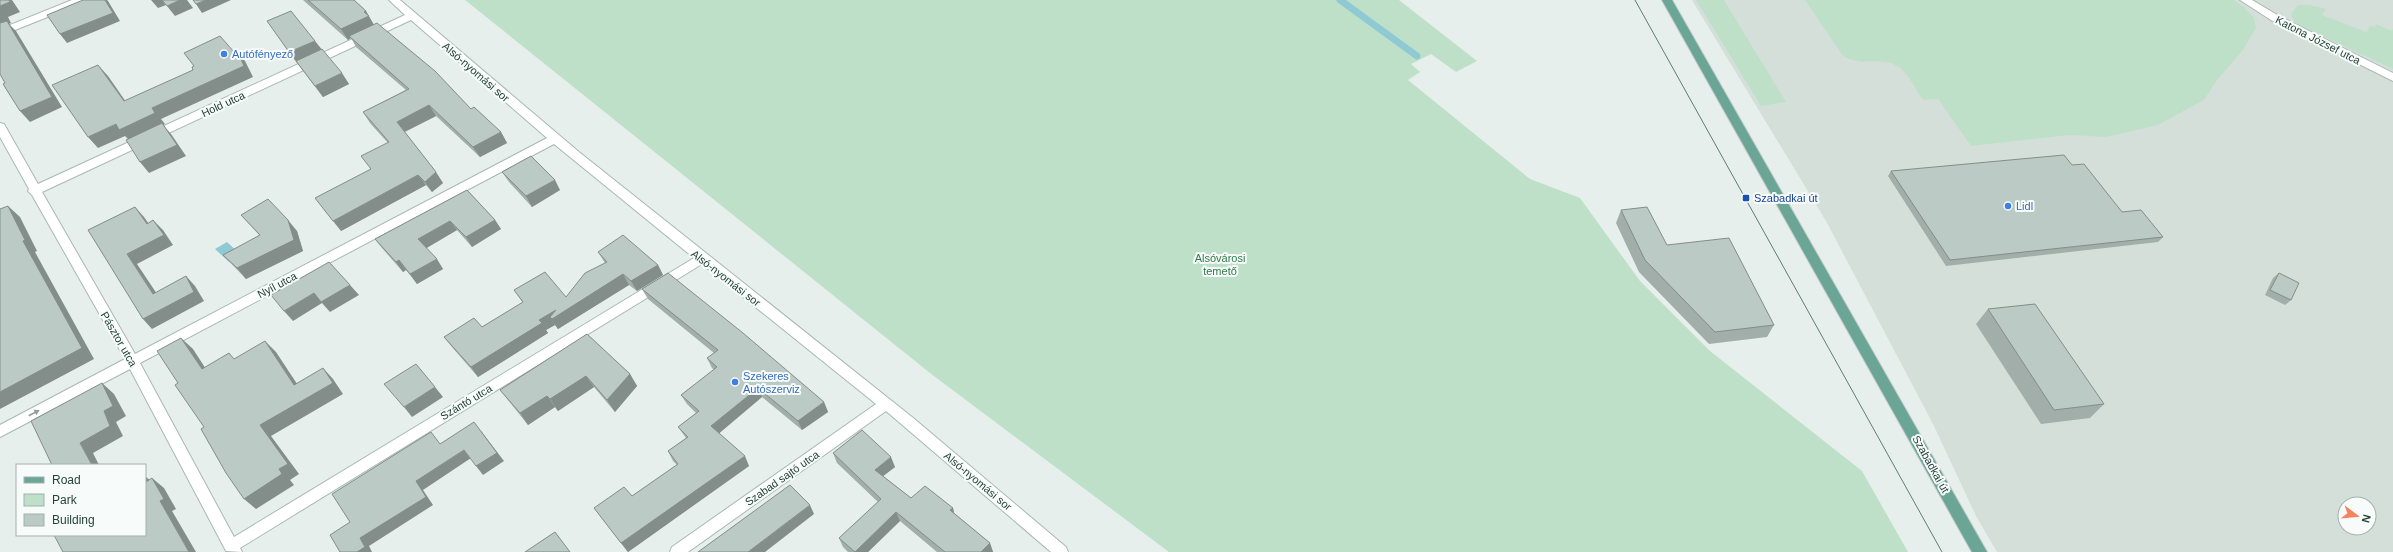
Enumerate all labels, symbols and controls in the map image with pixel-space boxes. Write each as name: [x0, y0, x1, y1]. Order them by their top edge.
street label: Katona József utca: [2274, 13, 2363, 67]
street label: Alsó-nyomási sor: [440, 40, 512, 104]
place label: Autófényező: [232, 48, 293, 60]
marker: Autófényező: [219, 49, 229, 59]
street label: Hold utca: [199, 88, 247, 119]
place label: Szabadkai út: [1754, 192, 1818, 204]
marker: Szabadkai út: [1741, 193, 1751, 203]
place label: Lidl: [2016, 200, 2033, 212]
marker: Lidl: [2003, 201, 2013, 211]
street label: Alsó-nyomási sor: [689, 247, 763, 309]
park label: Alsóvárosi temető: [1195, 252, 1245, 277]
street label: Nyíl utca: [255, 269, 299, 300]
street label: Pásztor utca: [99, 310, 140, 369]
place label: Szekeres Autószerviz: [743, 370, 800, 395]
marker: Szekeres Autószerviz: [730, 377, 740, 387]
street label: Szántó utca: [438, 381, 495, 422]
one-way arrow: [29, 410, 40, 416]
street label: Szabadkai út: [1910, 433, 1952, 495]
street label: Szabad sajtó utca: [743, 448, 822, 508]
street label: Alsó-nyomási sor: [942, 449, 1014, 513]
legend: [16, 464, 146, 536]
text: Road: [52, 473, 81, 487]
text: Park: [52, 493, 78, 507]
north arrow: [2337, 496, 2377, 536]
text: Building: [52, 513, 95, 527]
text: N: [2360, 513, 2373, 524]

